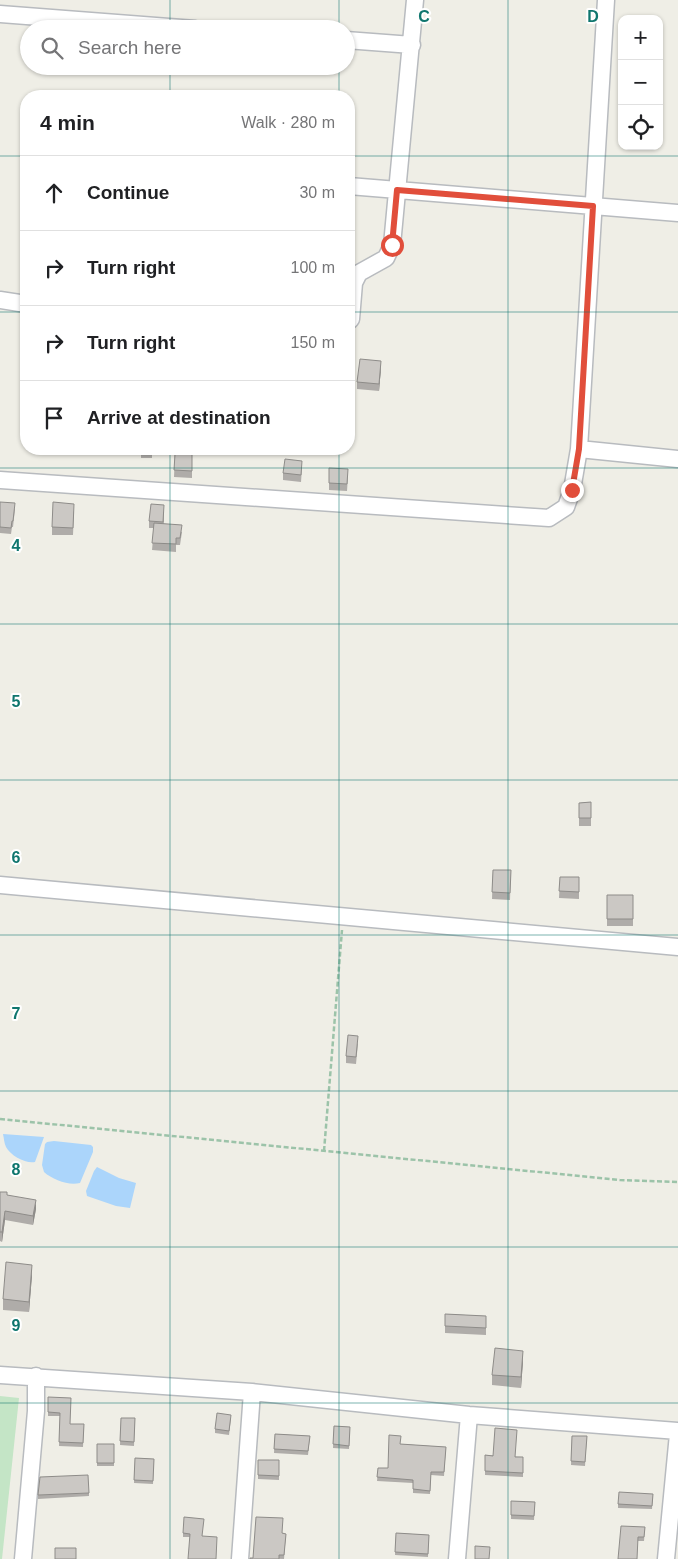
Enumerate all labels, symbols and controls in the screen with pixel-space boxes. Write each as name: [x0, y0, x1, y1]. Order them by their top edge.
text: C: [418, 8, 430, 25]
text: D: [587, 8, 599, 25]
map controls: [618, 15, 663, 150]
button: +: [618, 15, 663, 60]
search box: [20, 20, 355, 75]
icon: search: [38, 34, 66, 62]
text: Search here: [78, 37, 182, 58]
button: −: [618, 60, 663, 105]
button: locate: [618, 105, 663, 150]
text: 4 min: [40, 111, 95, 134]
text: Walk · 280 m: [241, 114, 335, 131]
icon: ahead: [40, 179, 68, 207]
text: Continue: [87, 182, 169, 203]
text: 30 m: [299, 184, 335, 201]
route start: [381, 234, 404, 257]
icon: right: [40, 254, 68, 282]
text: Turn right: [87, 257, 175, 278]
text: 100 m: [291, 259, 335, 276]
icon: right: [40, 329, 68, 357]
text: Turn right: [87, 332, 175, 353]
text: 150 m: [291, 334, 335, 351]
icon: arrive: [40, 404, 68, 432]
text: Arrive at destination: [87, 407, 271, 428]
route end: [561, 479, 584, 502]
text: 4: [12, 537, 21, 554]
text: 5: [12, 693, 21, 710]
text: 6: [12, 849, 21, 866]
text: 7: [12, 1005, 21, 1022]
text: 8: [12, 1161, 21, 1178]
text: 9: [12, 1317, 21, 1334]

